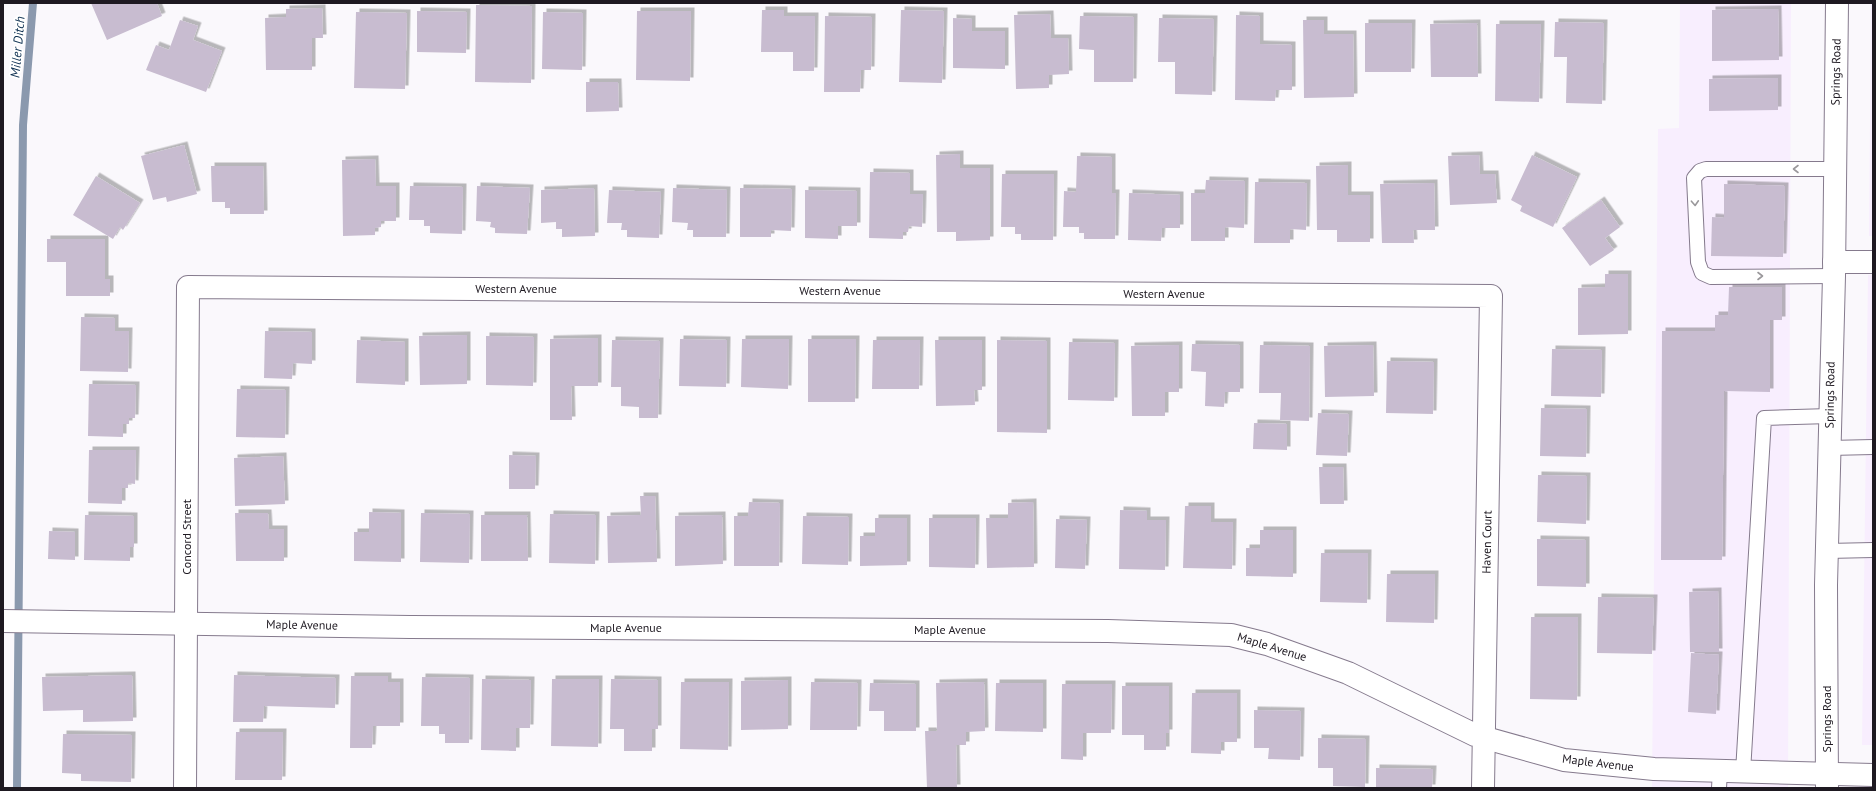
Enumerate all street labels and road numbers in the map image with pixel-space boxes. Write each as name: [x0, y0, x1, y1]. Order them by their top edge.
street label: Springs Road: [1827, 38, 1844, 106]
street label: Western Avenue: [475, 281, 557, 296]
street label: Western Avenue: [799, 283, 881, 298]
street label: Western Avenue: [1123, 286, 1205, 301]
street label: Springs Road: [1821, 361, 1838, 429]
street label: Concord Street: [179, 499, 194, 575]
street label: Haven Court: [1478, 510, 1495, 574]
street label: Maple Avenue: [266, 616, 338, 633]
street label: Maple Avenue: [590, 620, 662, 635]
street label: Maple Avenue: [914, 622, 986, 637]
street label: Maple Avenue: [1236, 629, 1309, 664]
street label: Springs Road: [1819, 686, 1834, 752]
street label: Maple Avenue: [1561, 751, 1635, 774]

